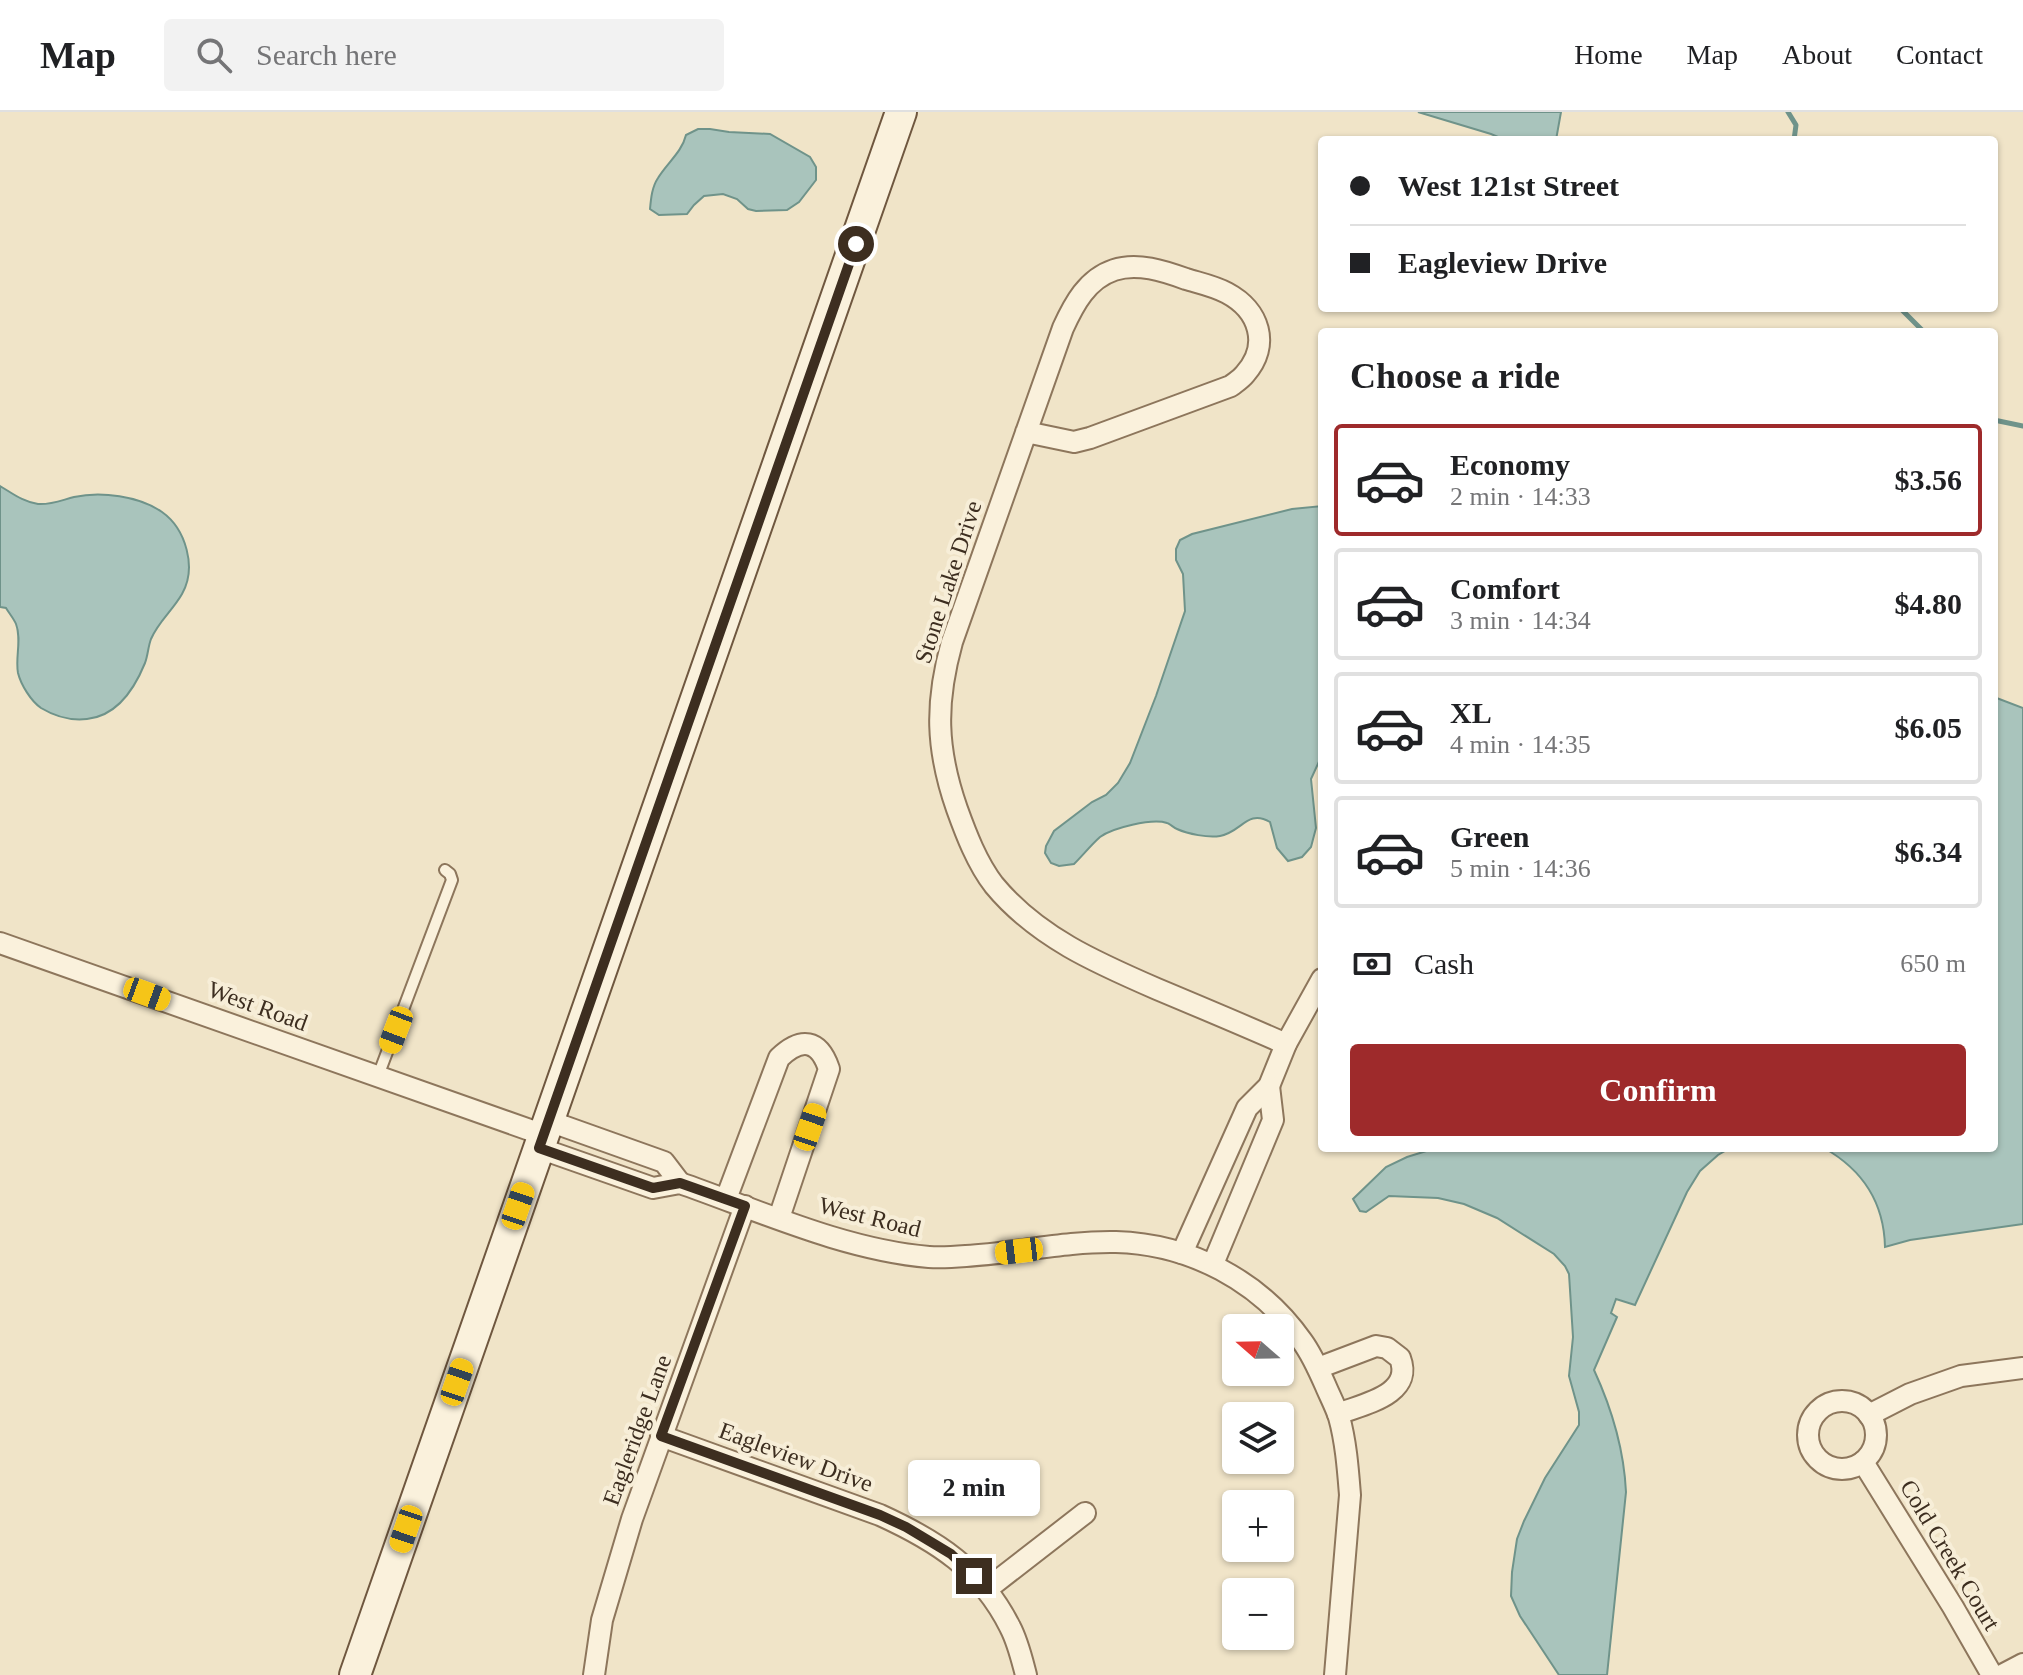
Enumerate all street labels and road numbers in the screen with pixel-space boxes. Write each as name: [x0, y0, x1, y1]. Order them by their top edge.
street label: Stone Lake Drive: [909, 497, 987, 667]
street label: West Road: [205, 976, 311, 1036]
street label: West Road: [816, 1192, 924, 1242]
street label: Eagleridge Lane: [598, 1351, 676, 1509]
street label: Eagleview Drive: [715, 1417, 877, 1497]
street label: Cold Creek Court: [1895, 1475, 2005, 1635]

